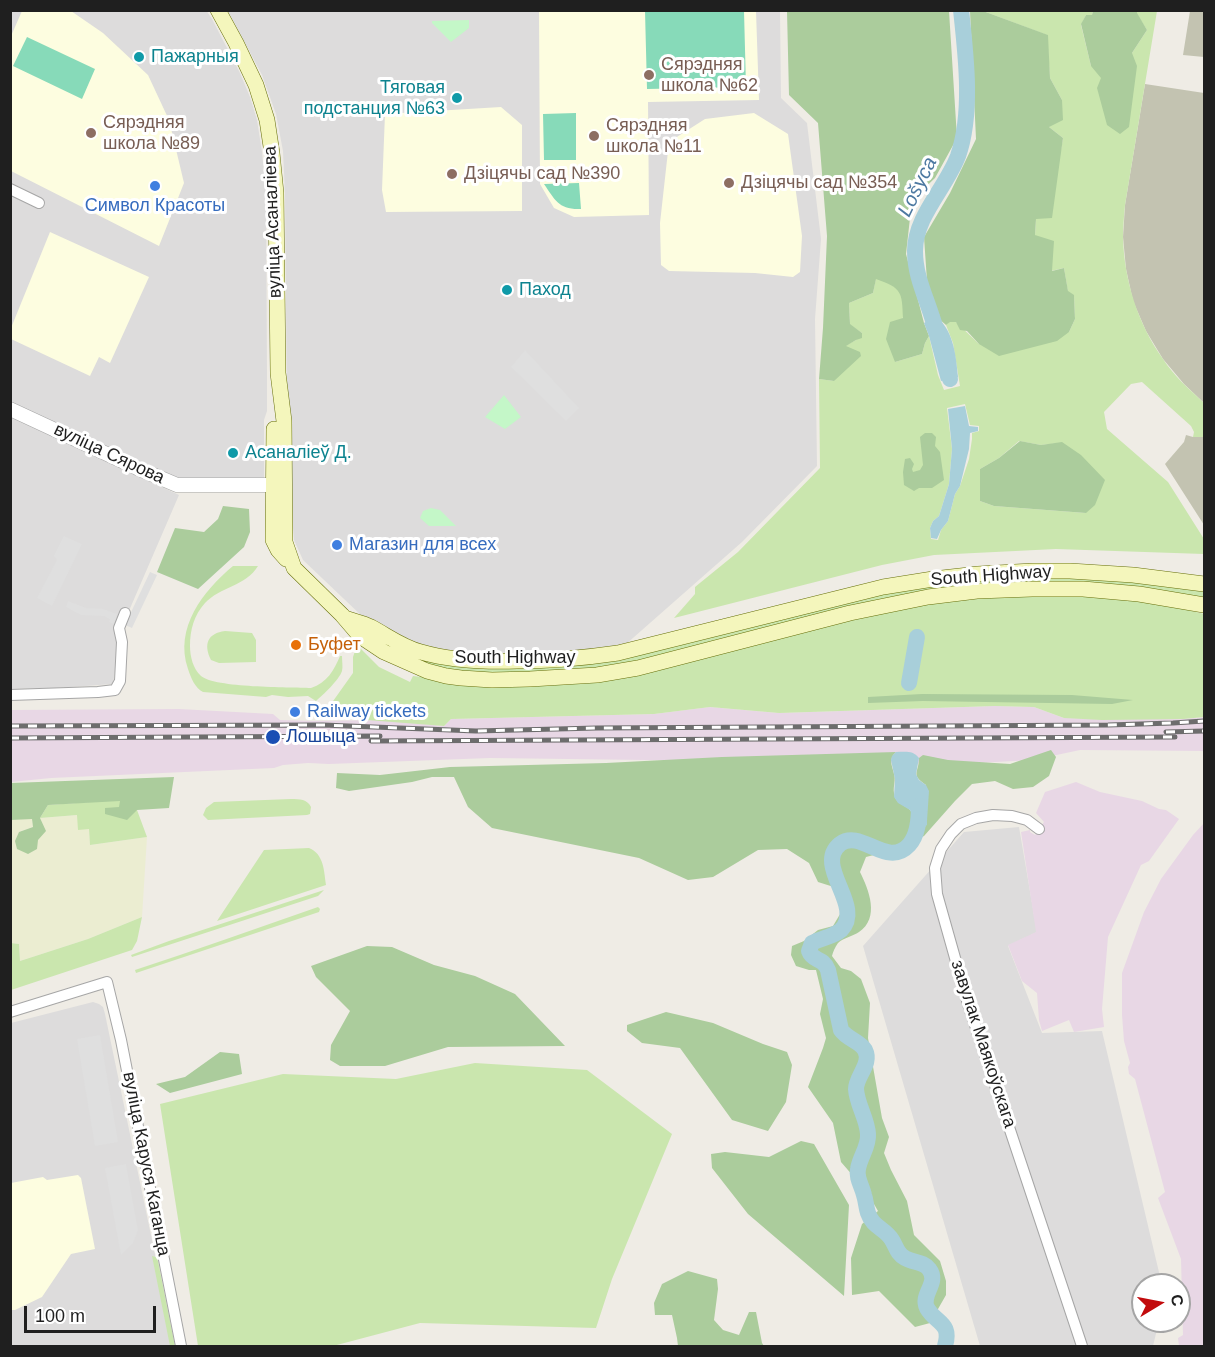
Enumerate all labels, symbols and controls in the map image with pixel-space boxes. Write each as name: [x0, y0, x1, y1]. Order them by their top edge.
place label: Пажарныя: [151, 46, 239, 68]
marker: Пажарныя: [132, 50, 146, 64]
place label: Сярэдняя школа №62: [661, 54, 758, 97]
marker: Сярэдняя школа №62: [642, 68, 656, 82]
place label: Тяговая подстанция №63: [304, 77, 445, 119]
marker: Тяговая подстанция №63: [450, 91, 464, 105]
place label: Сярэдняя школа №89: [103, 112, 200, 154]
place label: Сярэдняя школа №11: [606, 115, 702, 158]
marker: Сярэдняя школа №89: [84, 126, 98, 140]
marker: Сярэдняя школа №11: [587, 129, 601, 143]
street label: вуліца Асаналіева: [260, 145, 286, 299]
water label: Lošyca: [893, 153, 943, 221]
place label: Дзіцячы сад №390: [464, 163, 620, 185]
marker: Дзіцячы сад №390: [445, 167, 459, 181]
place label: Дзіцячы сад №354: [741, 172, 897, 194]
marker: Дзіцячы сад №354: [722, 176, 736, 190]
marker: Символ Красоты: [148, 179, 162, 193]
place label: Символ Красоты: [85, 195, 225, 217]
place label: Паход: [519, 279, 571, 301]
marker: Паход: [500, 283, 514, 297]
street label: вуліца Сярова: [50, 419, 168, 489]
place label: Асаналіеў Д.: [245, 442, 352, 464]
marker: Асаналіеў Д.: [226, 446, 240, 460]
place label: Магазин для всех: [349, 534, 496, 556]
marker: Магазин для всех: [330, 538, 344, 552]
street label: South Highway: [930, 561, 1052, 591]
place label: Буфет: [308, 634, 361, 656]
marker: Буфет: [289, 638, 303, 652]
street label: South Highway: [454, 647, 576, 669]
place label: Railway tickets: [307, 701, 426, 723]
marker: Railway tickets: [288, 705, 302, 719]
place label: Лошыца: [286, 726, 356, 748]
marker: Лошыца: [264, 728, 282, 746]
street label: завулак Маякоўскага: [946, 957, 1020, 1131]
street label: вуліца Каруся Каганца: [118, 1070, 174, 1258]
north arrow: [1131, 1273, 1191, 1333]
text: С: [1168, 1293, 1187, 1307]
scale bar: [27, 1294, 159, 1332]
text: 100 m: [35, 1306, 85, 1326]

